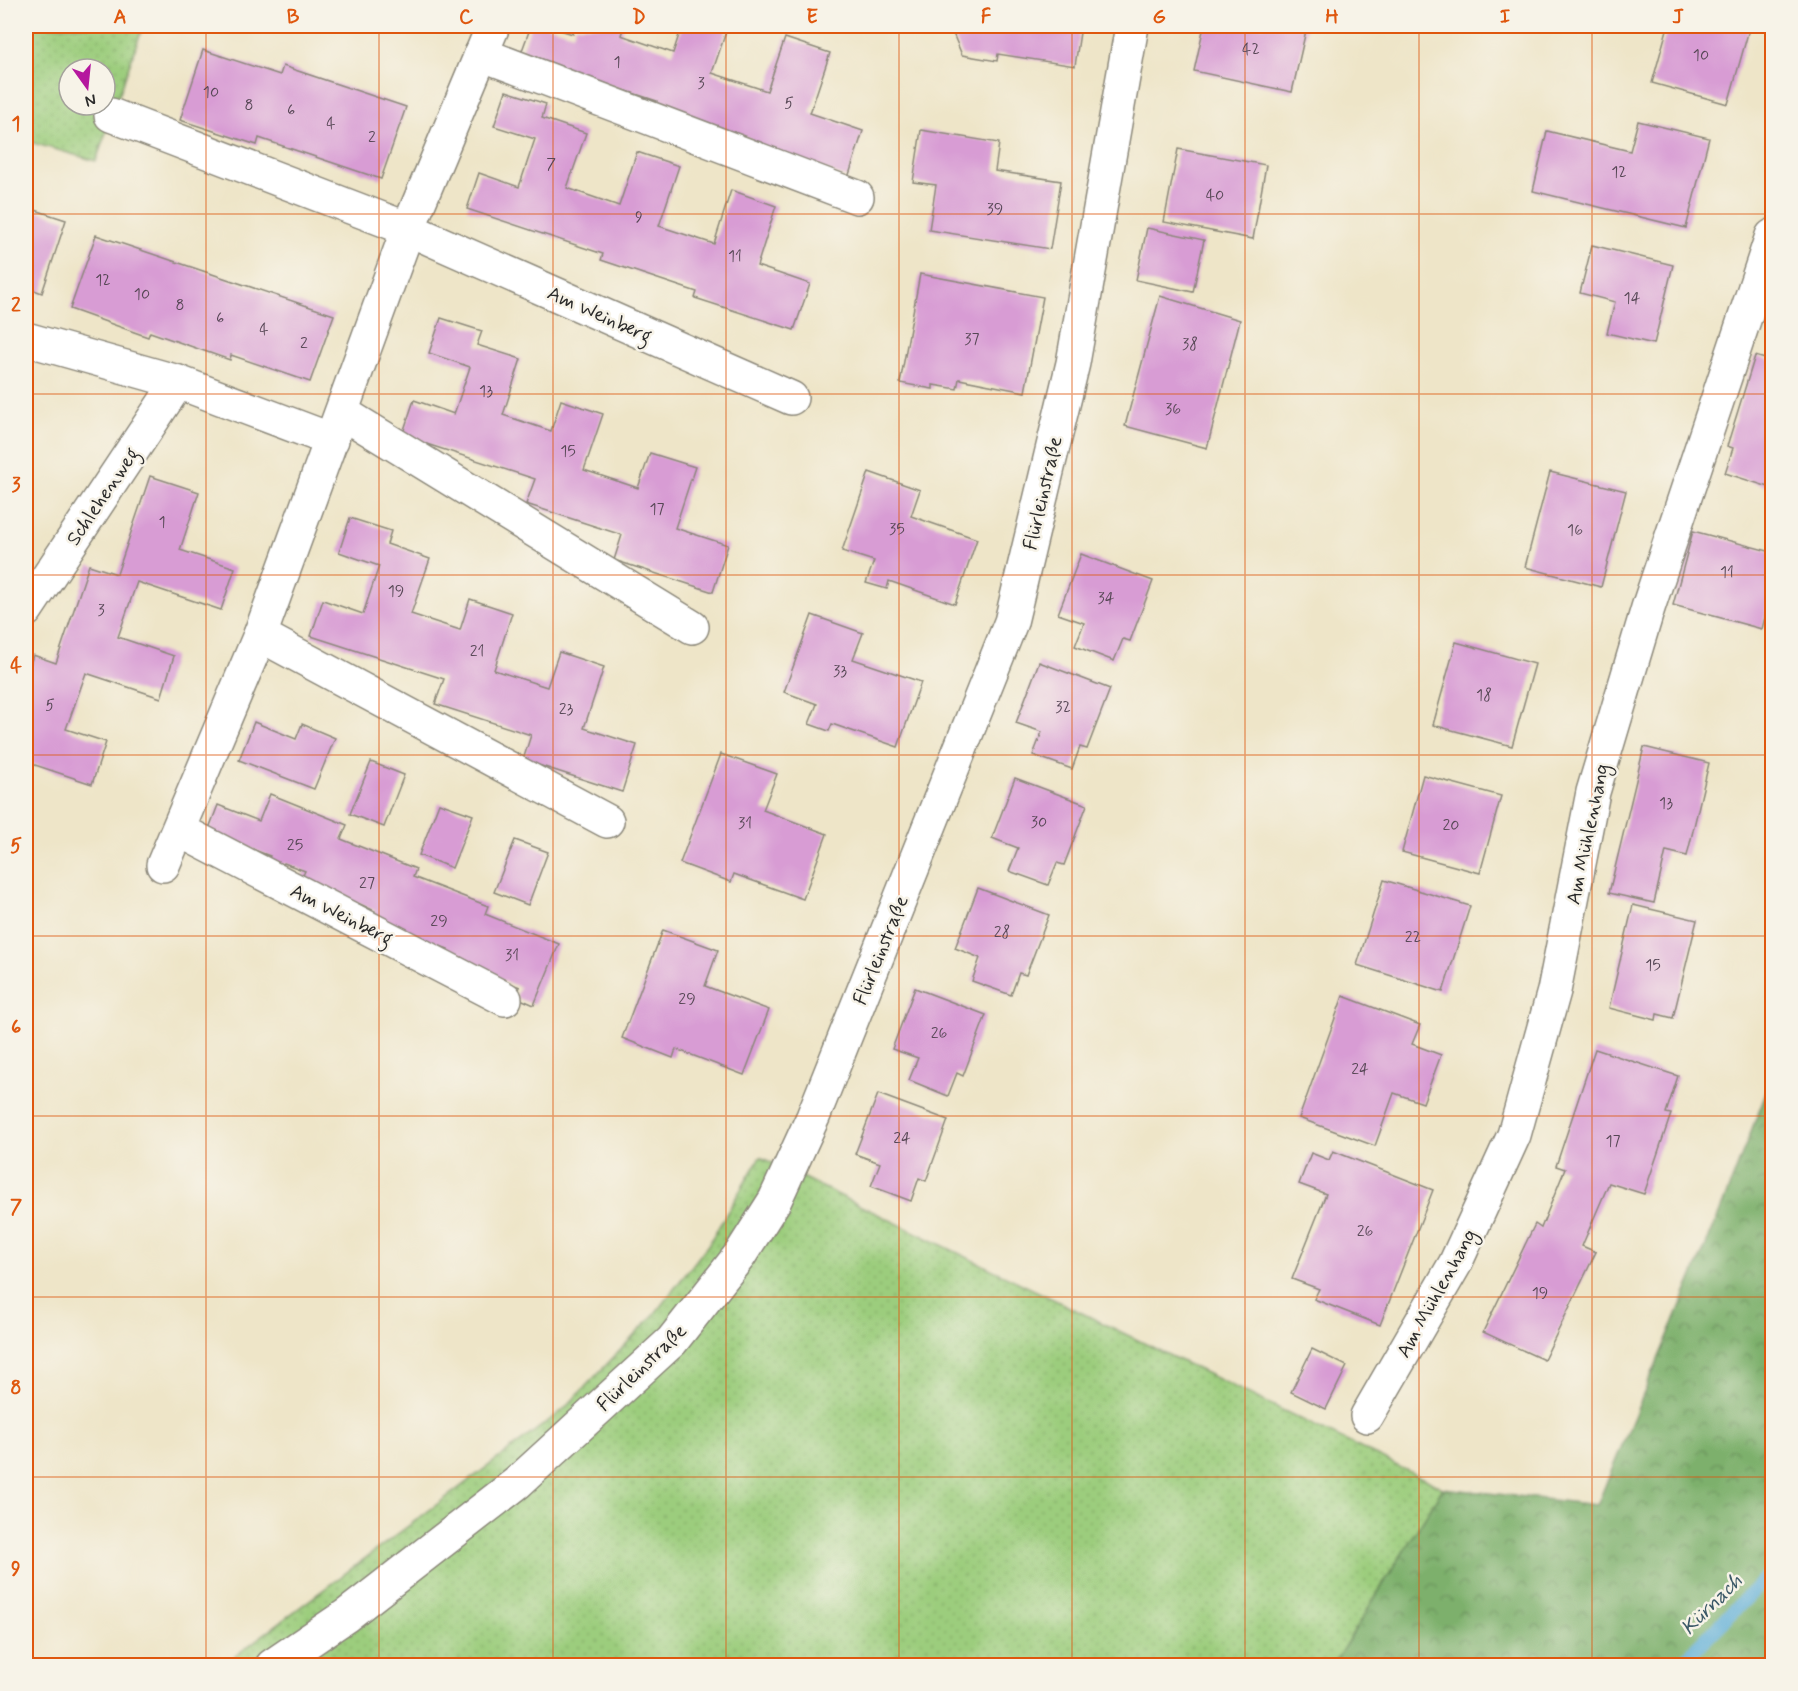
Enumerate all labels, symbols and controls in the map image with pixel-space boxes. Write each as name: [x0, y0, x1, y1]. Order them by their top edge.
text: A: [113, 4, 127, 31]
text: B: [287, 4, 300, 31]
text: C: [459, 4, 474, 31]
text: D: [632, 4, 646, 31]
text: E: [806, 4, 818, 31]
text: F: [981, 4, 992, 31]
text: G: [1152, 4, 1166, 31]
text: H: [1325, 4, 1339, 31]
text: I: [1500, 4, 1510, 31]
text: J: [1672, 4, 1684, 31]
house number: 42: [1242, 39, 1260, 60]
house number: 10: [1693, 45, 1709, 66]
house number: 1: [613, 52, 621, 73]
north arrow: [57, 57, 117, 117]
house number: 3: [697, 73, 705, 94]
house number: 10: [203, 82, 219, 103]
text: N: [83, 89, 98, 112]
house number: 5: [784, 93, 794, 114]
house number: 8: [244, 95, 254, 116]
house number: 6: [287, 100, 295, 121]
text: 1: [12, 111, 20, 138]
house number: 4: [326, 113, 336, 134]
house number: 2: [368, 127, 376, 148]
house number: 7: [546, 154, 556, 175]
house number: 12: [1611, 162, 1627, 183]
house number: 40: [1206, 185, 1224, 206]
house number: 39: [987, 199, 1003, 220]
house number: 9: [635, 207, 643, 228]
house number: 11: [728, 246, 742, 267]
house number: 12: [95, 270, 111, 291]
street label: Am Weinberg: [542, 280, 656, 352]
house number: 10: [134, 284, 150, 305]
house number: 14: [1624, 288, 1641, 309]
text: 2: [11, 292, 21, 319]
house number: 8: [175, 295, 185, 316]
house number: 6: [216, 308, 224, 329]
house number: 4: [259, 319, 269, 340]
house number: 37: [964, 329, 980, 350]
house number: 2: [300, 333, 308, 354]
house number: 38: [1182, 334, 1198, 355]
house number: 13: [479, 381, 493, 402]
house number: 36: [1165, 399, 1181, 420]
street label: Flürleinstraße: [1017, 434, 1070, 553]
house number: 15: [560, 441, 576, 462]
street label: Schlehenweg: [60, 442, 148, 552]
text: 3: [11, 472, 21, 499]
house number: 17: [649, 499, 665, 520]
house number: 1: [158, 512, 166, 533]
house number: 35: [889, 519, 905, 540]
house number: 16: [1567, 520, 1583, 541]
house number: 11: [1720, 562, 1734, 583]
house number: 19: [388, 581, 404, 602]
house number: 34: [1098, 588, 1115, 609]
house number: 3: [97, 600, 105, 621]
house number: 21: [470, 641, 484, 662]
text: 4: [10, 653, 22, 680]
house number: 33: [833, 661, 847, 682]
house number: 18: [1476, 685, 1492, 706]
house number: 5: [45, 695, 55, 716]
house number: 32: [1055, 697, 1071, 718]
house number: 23: [559, 699, 574, 720]
street label: Am Mühlenhang: [1560, 761, 1618, 907]
house number: 13: [1659, 793, 1673, 814]
house number: 30: [1031, 812, 1047, 833]
house number: 31: [738, 813, 752, 834]
house number: 20: [1443, 815, 1460, 836]
text: 5: [10, 833, 22, 860]
house number: 25: [287, 835, 303, 856]
house number: 27: [359, 873, 375, 894]
street label: Am Weinberg: [284, 878, 397, 955]
street label: Flürleinstraße: [847, 892, 916, 1009]
house number: 29: [430, 911, 448, 932]
house number: 28: [994, 922, 1010, 943]
house number: 22: [1405, 927, 1421, 948]
house number: 31: [505, 945, 519, 966]
house number: 15: [1645, 955, 1661, 976]
house number: 29: [678, 989, 696, 1010]
text: 6: [11, 1014, 21, 1041]
house number: 26: [931, 1023, 947, 1044]
house number: 24: [1351, 1059, 1369, 1080]
house number: 24: [893, 1128, 911, 1149]
house number: 17: [1605, 1131, 1621, 1152]
text: 7: [10, 1194, 22, 1221]
house number: 26: [1357, 1221, 1373, 1242]
street label: Am Mühlenhang: [1391, 1224, 1485, 1363]
house number: 19: [1532, 1283, 1548, 1304]
street label: Flürleinstraße: [591, 1318, 693, 1418]
text: 8: [10, 1375, 22, 1402]
text: 9: [11, 1556, 21, 1583]
water label: Kürnach: [1675, 1568, 1749, 1642]

